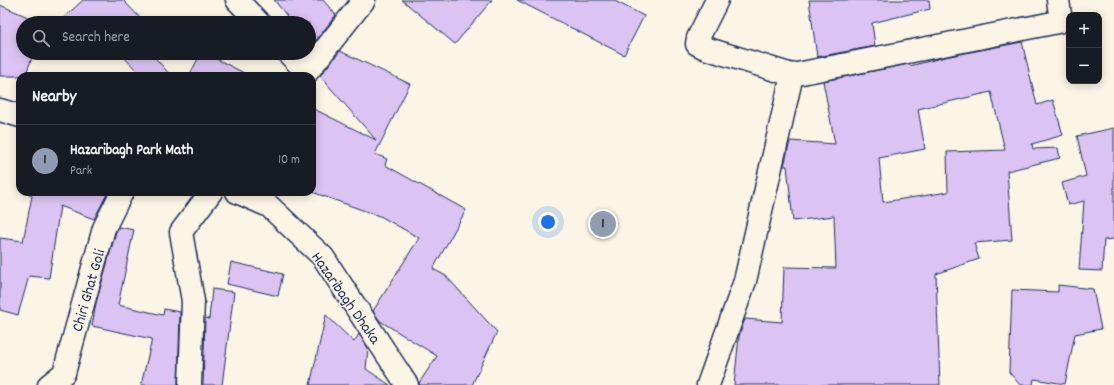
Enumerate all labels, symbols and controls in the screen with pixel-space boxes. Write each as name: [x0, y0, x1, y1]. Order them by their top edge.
map controls: [1066, 12, 1102, 84]
button: +: [1066, 12, 1102, 48]
search box: [16, 16, 316, 60]
icon: search: [30, 27, 52, 49]
text: Search here: [62, 27, 130, 49]
button: −: [1066, 48, 1102, 84]
text: Nearby: [32, 86, 76, 110]
text: Hazaribagh Park Math: [70, 140, 193, 162]
text: 1: [44, 151, 46, 170]
text: 10 m: [278, 151, 300, 170]
text: Park: [70, 162, 92, 181]
pin: 1: [590, 209, 616, 239]
your location: [538, 212, 558, 232]
street label: Chiri Ghat Goli: [67, 247, 112, 335]
street label: Hazaribagh Dhaka: [305, 248, 386, 350]

